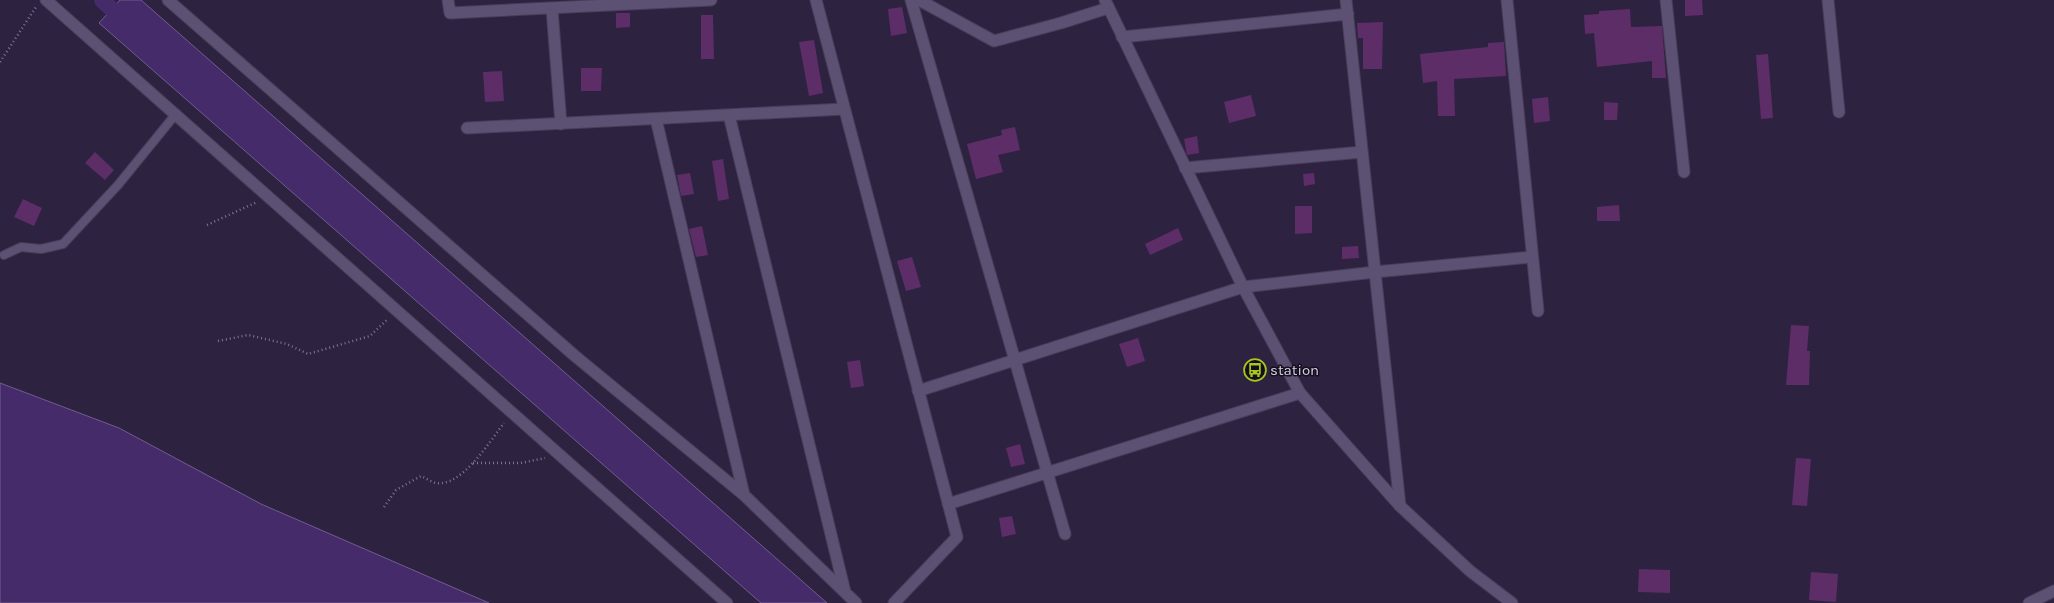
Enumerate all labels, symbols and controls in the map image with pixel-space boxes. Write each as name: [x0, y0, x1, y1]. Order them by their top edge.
bus stop icon: station: [1242, 357, 1268, 383]
place label: station: [1270, 361, 1319, 379]

